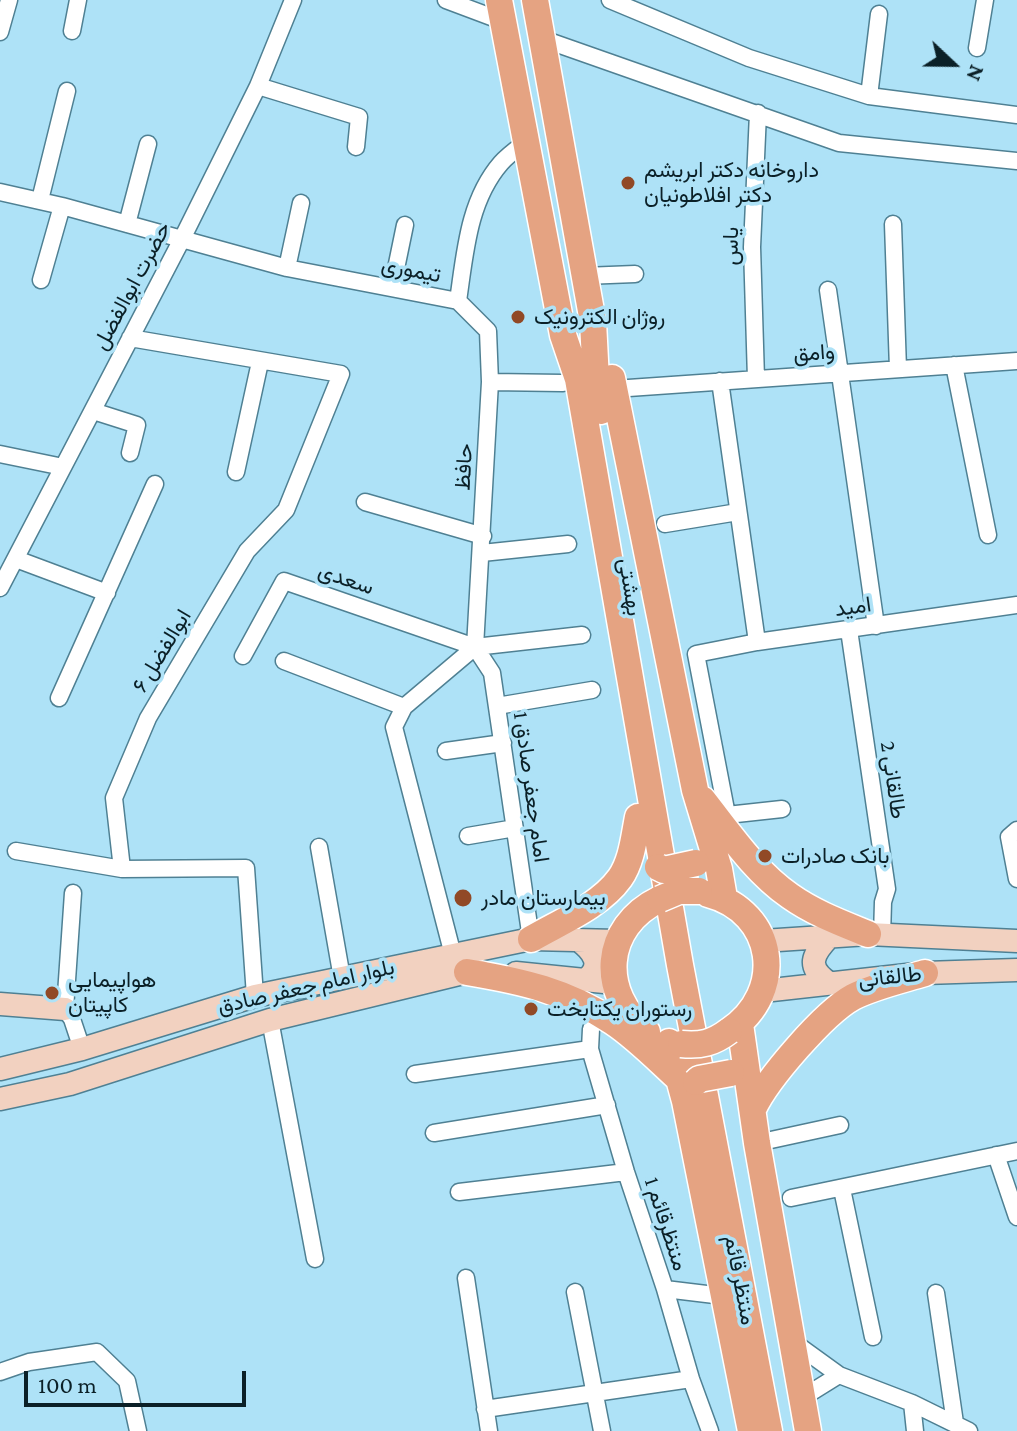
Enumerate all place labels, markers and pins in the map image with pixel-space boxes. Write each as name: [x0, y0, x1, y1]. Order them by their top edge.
place label: داروخانه دکتر ابریشم دکتر افلاطونیان: [644, 157, 819, 208]
marker: داروخانه دکتر ابریشم دکتر افلاطونیان: [619, 174, 637, 192]
place label: روژان الکترونیک: [534, 304, 665, 330]
marker: روژان الکترونیک: [509, 308, 527, 326]
place label: بانک صادرات: [781, 843, 889, 869]
marker: بانک صادرات: [756, 847, 774, 865]
place label: بیمارستان مادر: [481, 885, 606, 911]
marker: بیمارستان مادر: [452, 887, 474, 909]
place label: هواپیمایی کاپیتان: [68, 967, 156, 1018]
marker: هواپیمایی کاپیتان: [43, 984, 61, 1002]
place label: رستوران یکتابخت: [547, 996, 692, 1022]
marker: رستوران یکتابخت: [522, 1000, 540, 1018]

